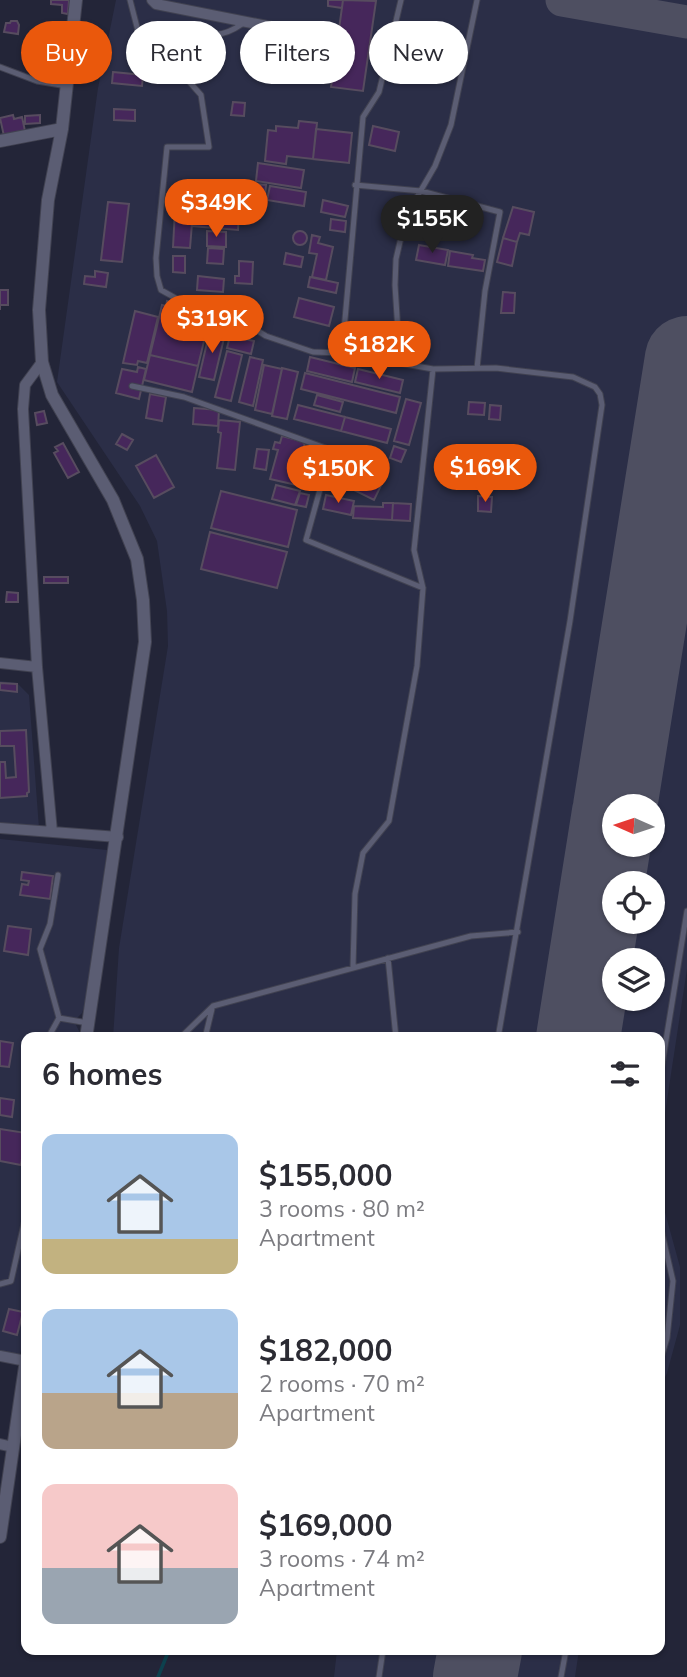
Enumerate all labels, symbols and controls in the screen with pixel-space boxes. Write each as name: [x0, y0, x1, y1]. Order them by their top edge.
chip: Buy: [21, 21, 112, 84]
chip: Rent: [126, 21, 226, 84]
chip: Filters: [240, 21, 355, 84]
chip: New: [369, 21, 468, 84]
pin: $349K: [167, 180, 265, 239]
text: $349K: [181, 187, 251, 216]
pin: $155K: [383, 196, 481, 255]
text: $155K: [397, 203, 467, 232]
pin: $319K: [163, 296, 261, 355]
text: $319K: [177, 303, 247, 332]
pin: $182K: [330, 322, 428, 381]
text: $182K: [344, 329, 414, 358]
pin: $169K: [436, 444, 534, 504]
pin: $150K: [289, 446, 387, 505]
text: $169K: [450, 452, 520, 481]
text: $150K: [303, 453, 373, 482]
north arrow: [602, 794, 665, 858]
map controls: [602, 794, 665, 1011]
button: locate: [602, 871, 665, 934]
button: layers: [602, 948, 665, 1011]
text: 6 homes: [42, 1055, 163, 1093]
icon: filters: [606, 1055, 644, 1093]
text: $155,000: [259, 1156, 392, 1194]
icon: home: [98, 1162, 182, 1246]
text: 3 rooms · 80 m²: [259, 1194, 425, 1223]
text: Apartment: [259, 1223, 375, 1252]
text: $182,000: [259, 1331, 392, 1369]
icon: home: [98, 1337, 182, 1421]
text: 2 rooms · 70 m²: [259, 1369, 425, 1398]
text: Apartment: [259, 1398, 375, 1427]
text: $169,000: [259, 1506, 392, 1544]
icon: home: [98, 1512, 182, 1596]
text: 3 rooms · 74 m²: [259, 1544, 425, 1573]
text: Apartment: [259, 1573, 375, 1602]

